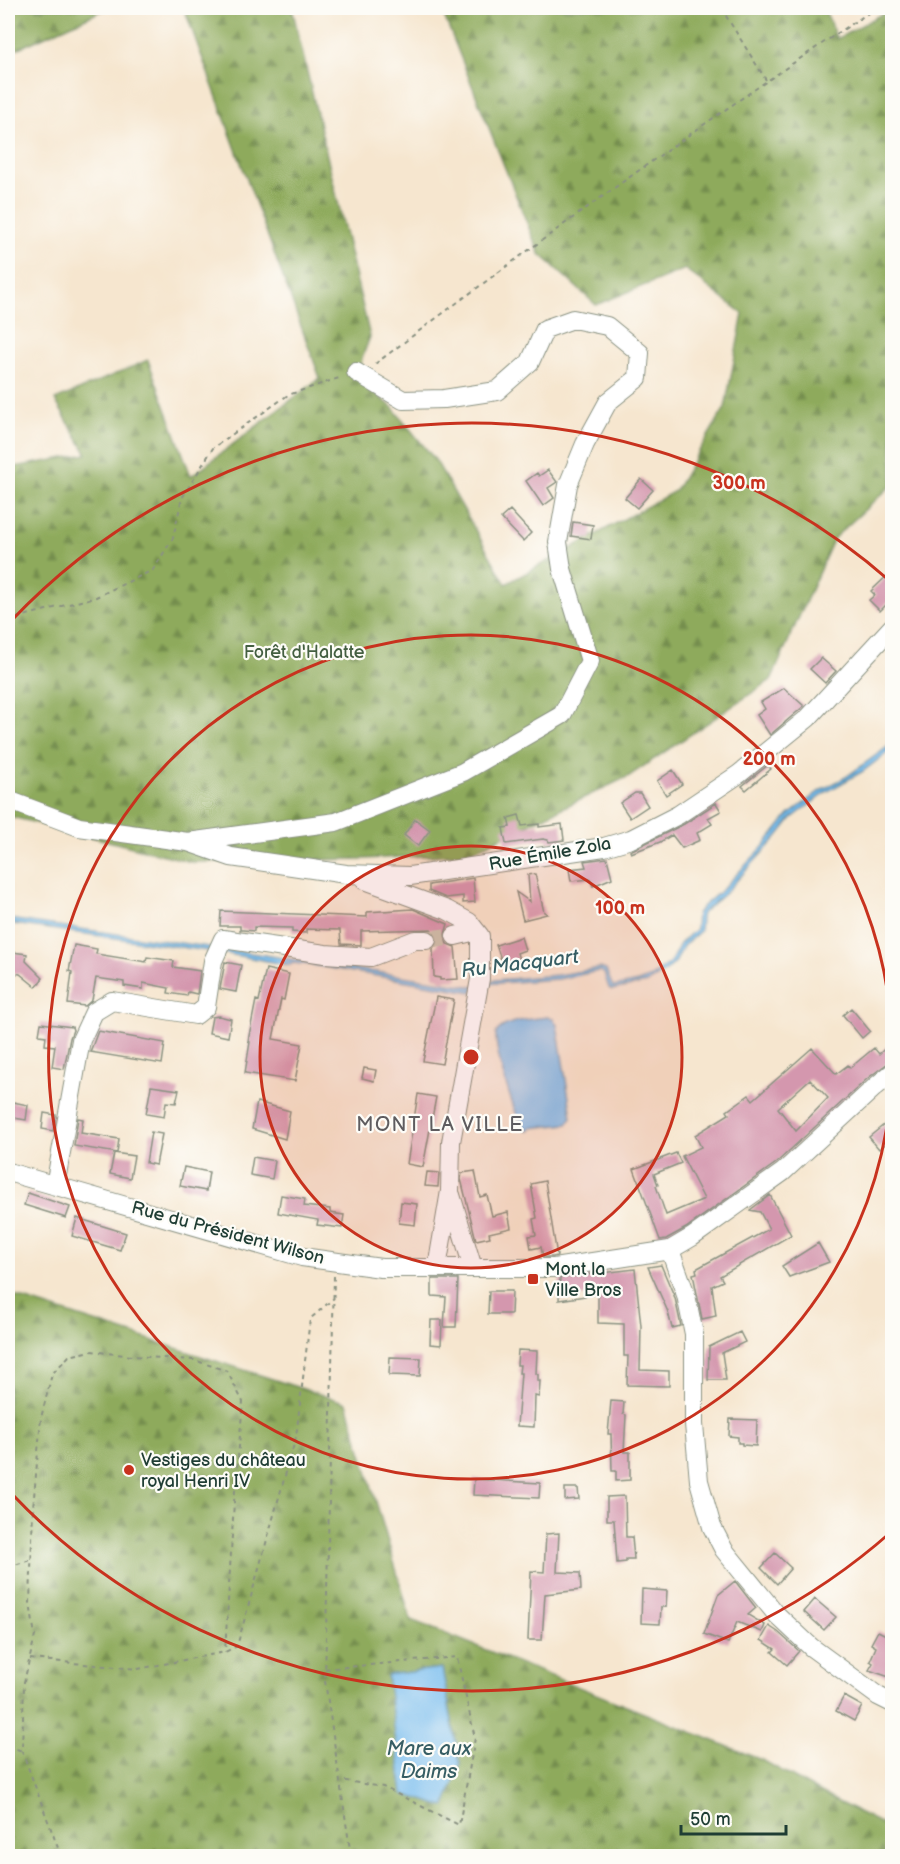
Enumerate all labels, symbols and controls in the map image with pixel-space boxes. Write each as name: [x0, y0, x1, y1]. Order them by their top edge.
text: 300 m: [712, 473, 766, 494]
park label: Forêt d'Halatte: [244, 642, 365, 663]
text: 200 m: [742, 749, 796, 770]
street label: Rue Émile Zola: [487, 831, 613, 875]
text: 100 m: [595, 898, 645, 919]
water label: Ru Macquart: [460, 945, 581, 983]
centre of rings: [461, 1047, 481, 1067]
district label: MONT LA VILLE: [356, 1113, 524, 1137]
street label: Rue du Président Wilson: [129, 1197, 327, 1269]
place label: Mont la Ville Bros: [545, 1259, 621, 1301]
marker: Mont la Ville Bros: [526, 1272, 540, 1286]
place label: Vestiges du château royal Henri IV: [141, 1450, 306, 1492]
marker: Vestiges du château royal Henri IV: [122, 1463, 136, 1477]
water label: Mare aux Daims: [387, 1737, 472, 1784]
scale bar: [681, 1798, 786, 1836]
text: 50 m: [690, 1809, 731, 1830]

